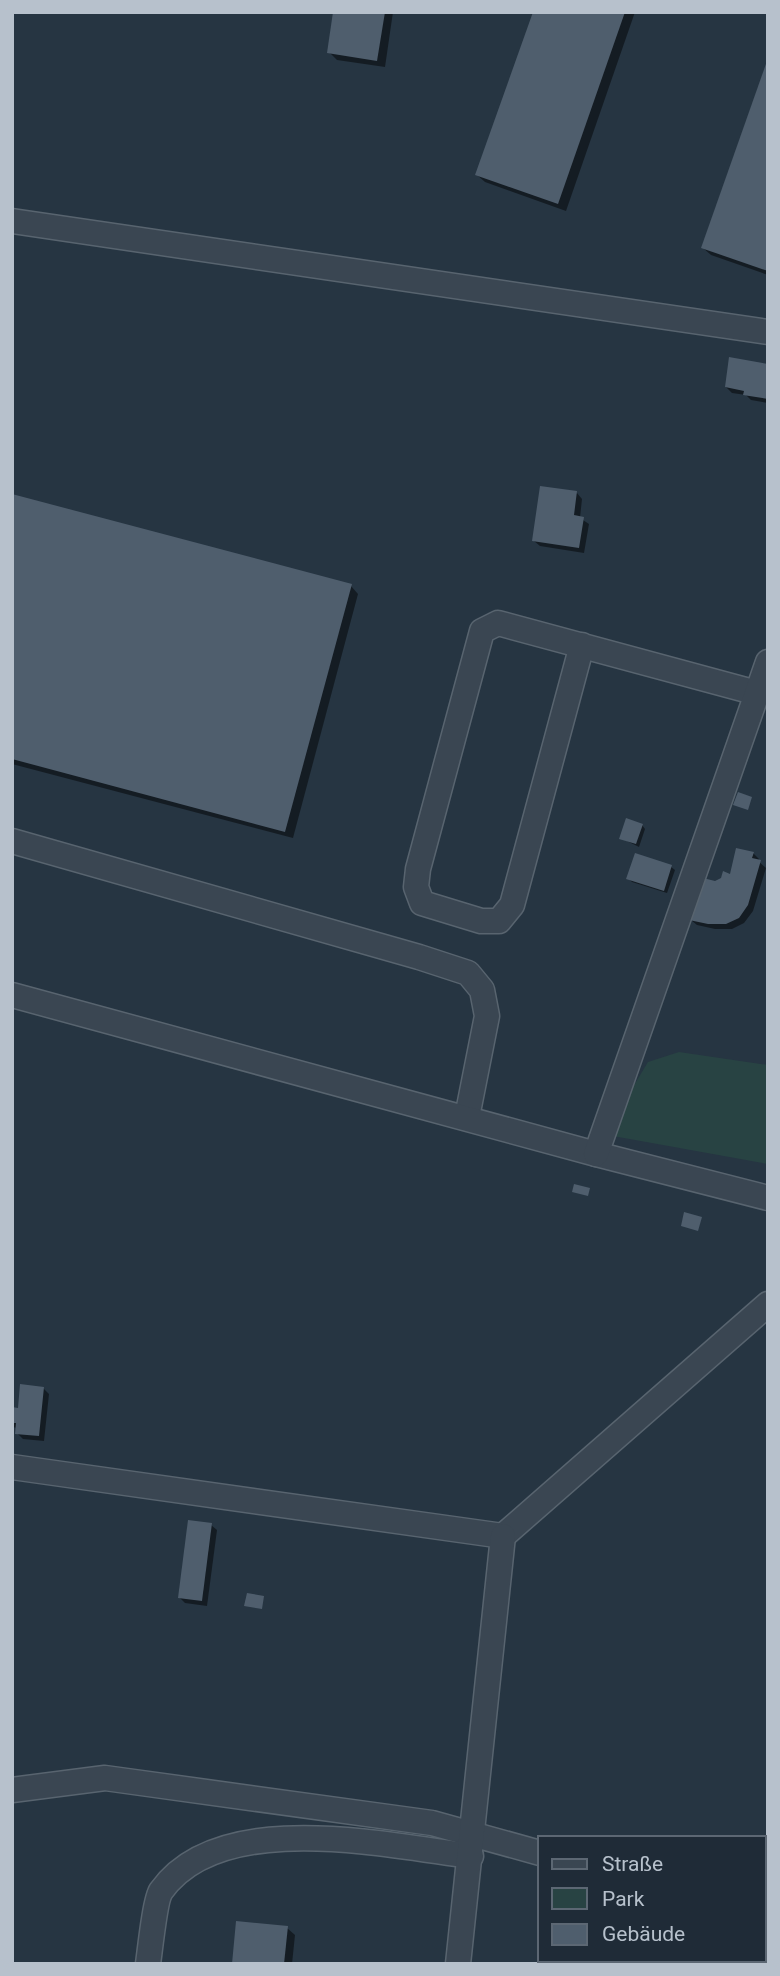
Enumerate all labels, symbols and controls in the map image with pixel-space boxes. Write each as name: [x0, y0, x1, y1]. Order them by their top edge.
legend: [538, 1836, 766, 1962]
text: Straße: [602, 1852, 663, 1876]
text: Park: [602, 1887, 645, 1911]
text: Gebäude: [602, 1922, 685, 1946]

